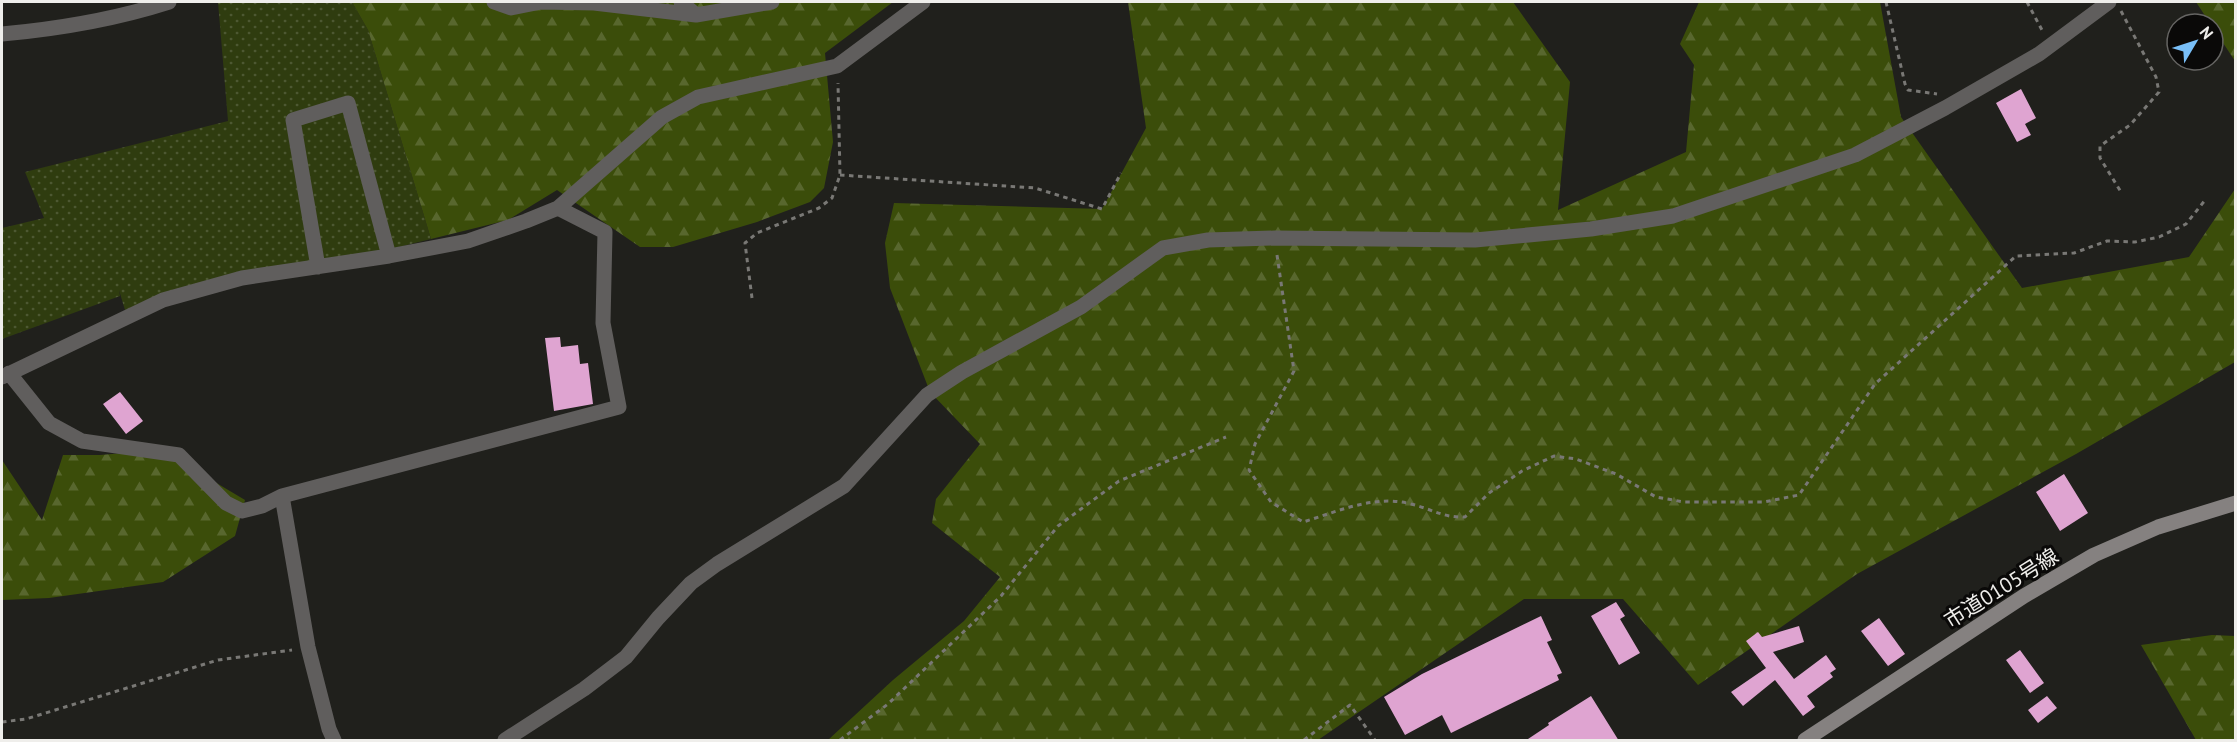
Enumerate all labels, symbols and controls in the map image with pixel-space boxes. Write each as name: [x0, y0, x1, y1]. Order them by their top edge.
north arrow: [2165, 12, 2225, 72]
text: N: [2196, 22, 2218, 43]
street label: 市道0105号線: [1939, 542, 2063, 634]

